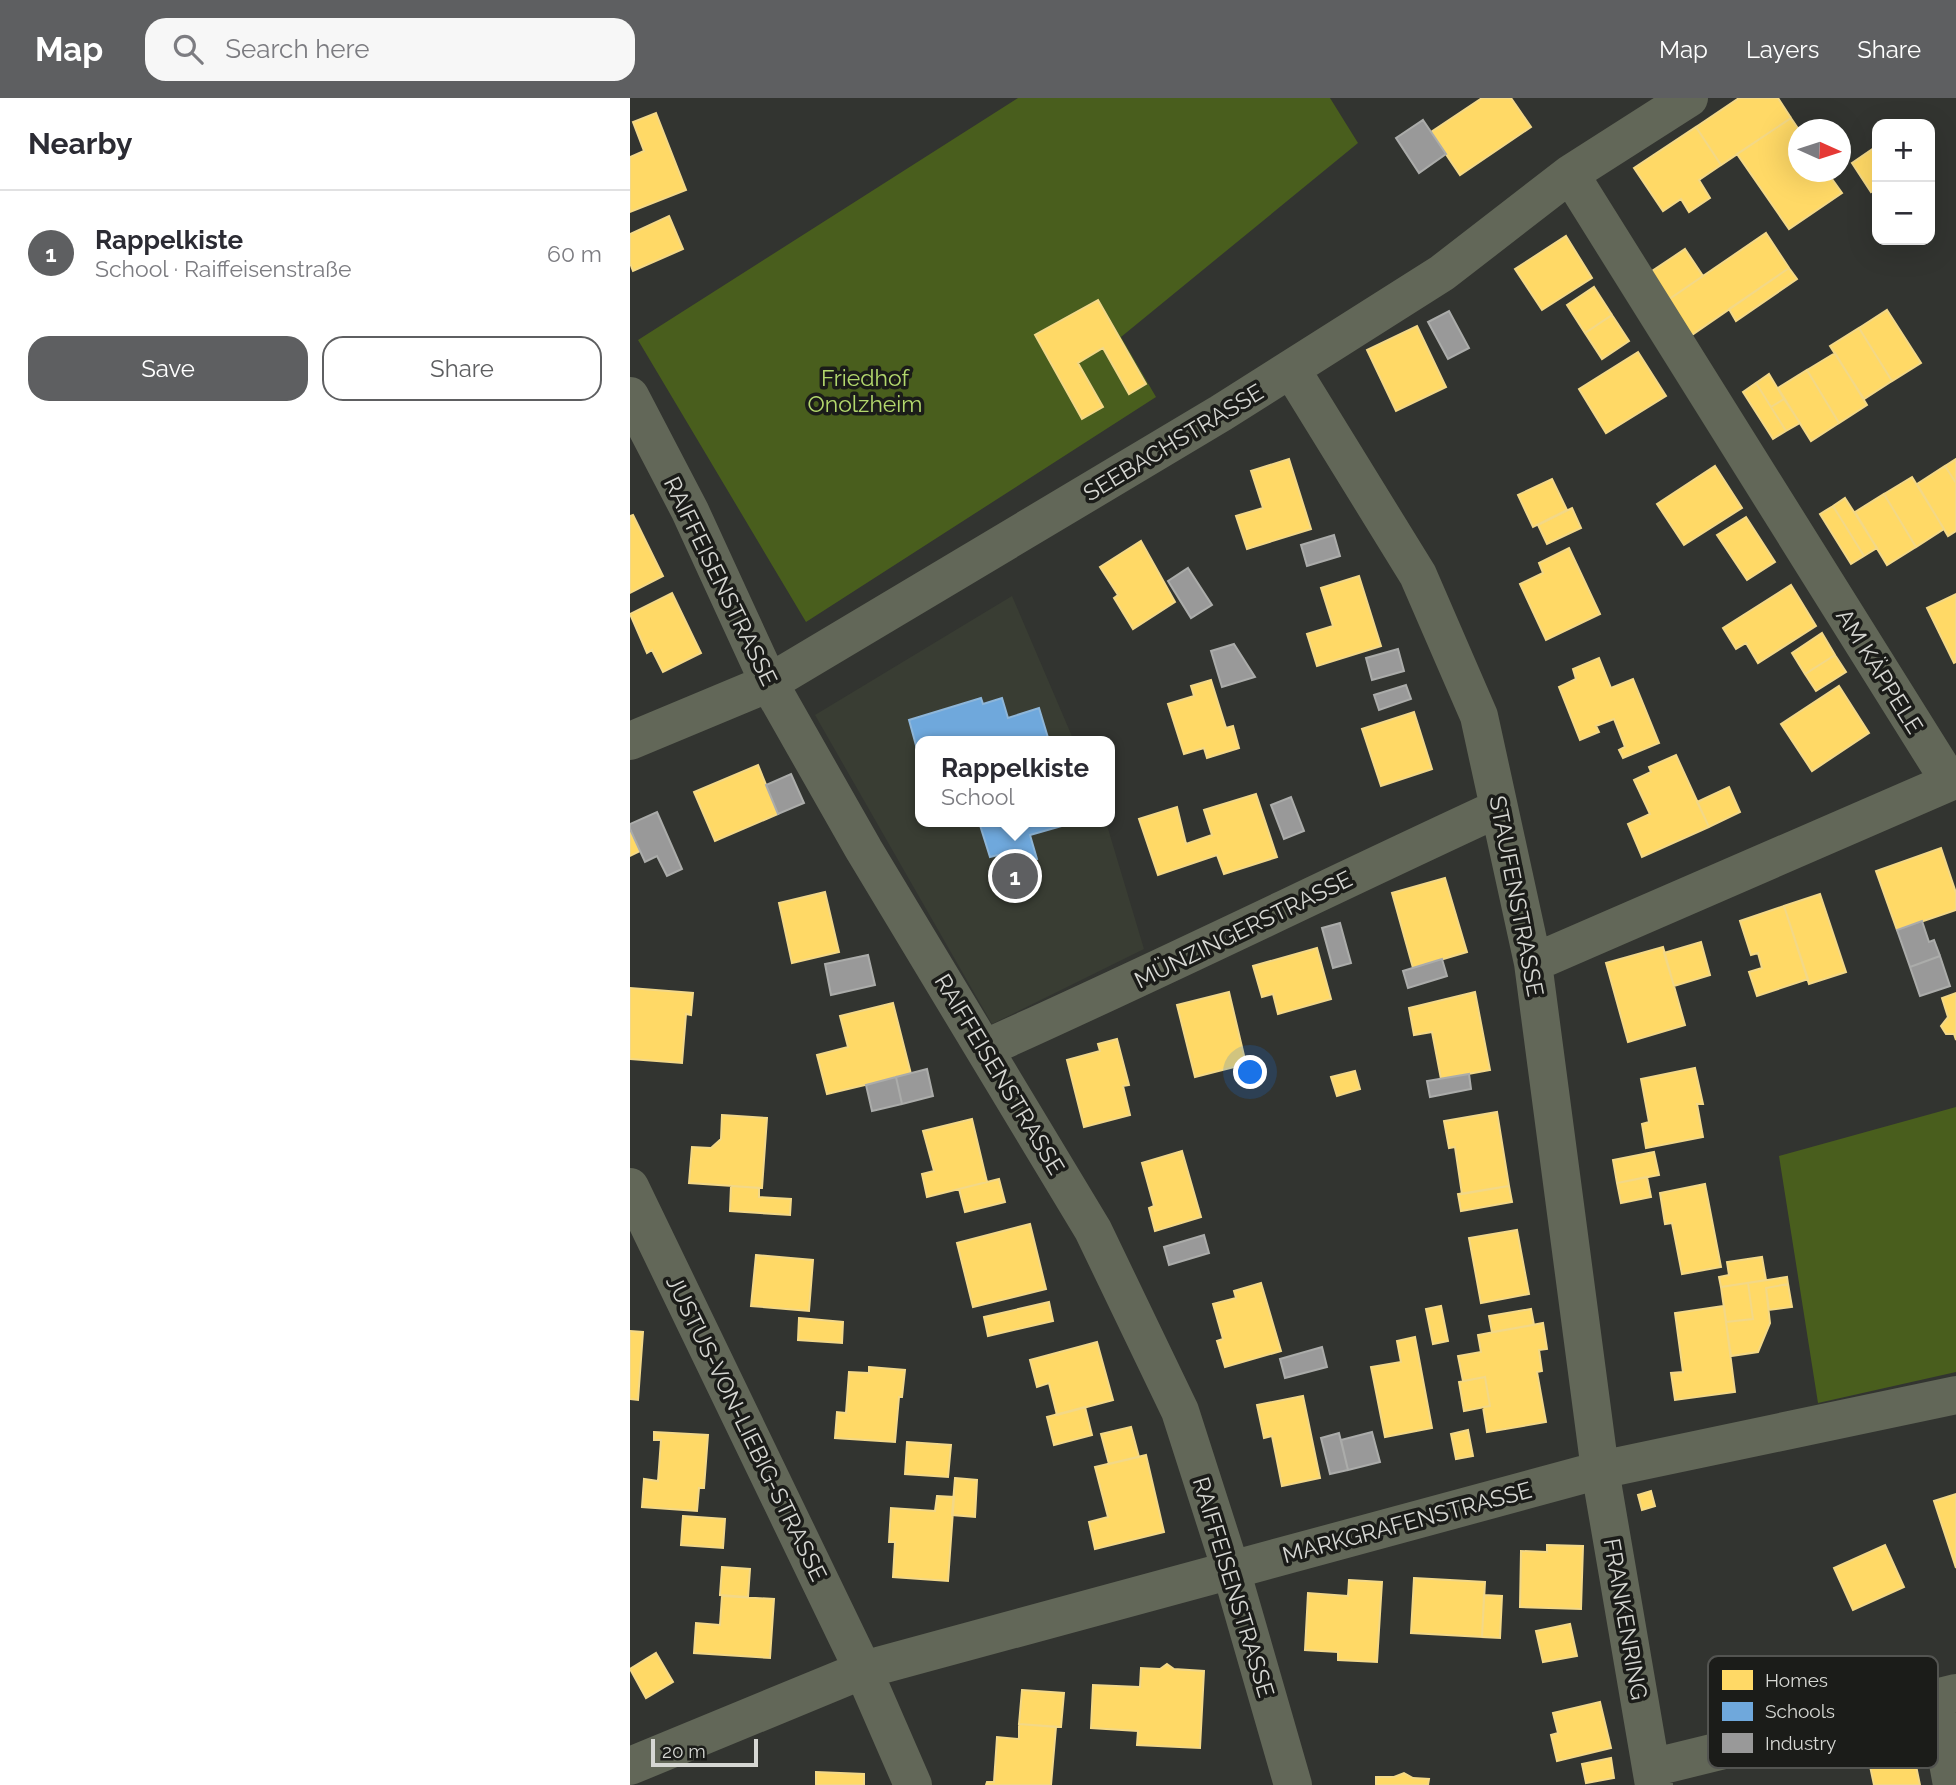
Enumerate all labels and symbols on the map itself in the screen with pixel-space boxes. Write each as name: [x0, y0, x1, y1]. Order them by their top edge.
north arrow: [1788, 119, 1851, 182]
park label: Friedhof Onolzheim: [808, 364, 922, 417]
street label: SEEBACHSTRASSE: [1078, 378, 1268, 506]
street label: RAIFFEISENSTRASSE: [659, 472, 783, 690]
street label: AM KÄPPELE: [1831, 604, 1929, 738]
street label: STAUFENSTRASSE: [1484, 793, 1550, 999]
pin: 1: [992, 850, 1038, 902]
street label: MÜNZINGERSTRASSE: [1130, 865, 1356, 993]
street label: RAIFFEISENSTRASSE: [929, 969, 1071, 1179]
your location: [1233, 1055, 1267, 1089]
street label: JUSTUS-VON-LIEBIG-STRASSE: [661, 1271, 833, 1585]
street label: RAIFFEISENSTRASSE: [1188, 1474, 1280, 1700]
street label: MARKGRAFENSTRASSE: [1279, 1476, 1535, 1568]
street label: FRANKENRING: [1599, 1536, 1653, 1702]
legend: [1708, 1656, 1938, 1768]
text: Homes: [1765, 1669, 1828, 1691]
text: Schools: [1765, 1700, 1835, 1722]
text: Industry: [1765, 1732, 1836, 1754]
scale bar: [651, 1736, 758, 1768]

